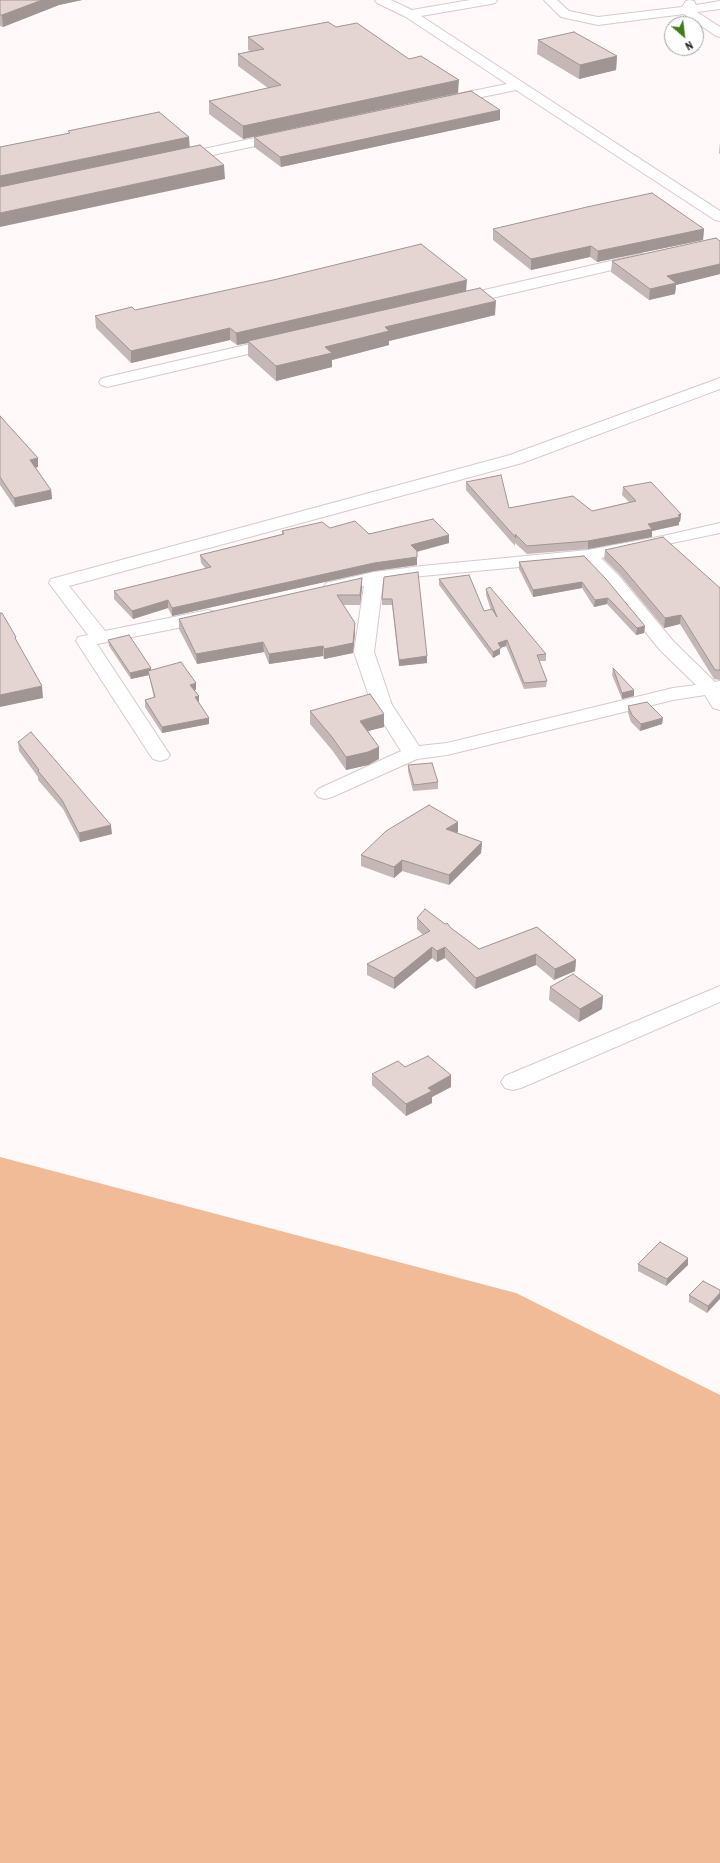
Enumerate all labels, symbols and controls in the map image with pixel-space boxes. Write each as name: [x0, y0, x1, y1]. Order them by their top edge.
north arrow: [664, 16, 704, 56]
text: N: [683, 38, 695, 53]

